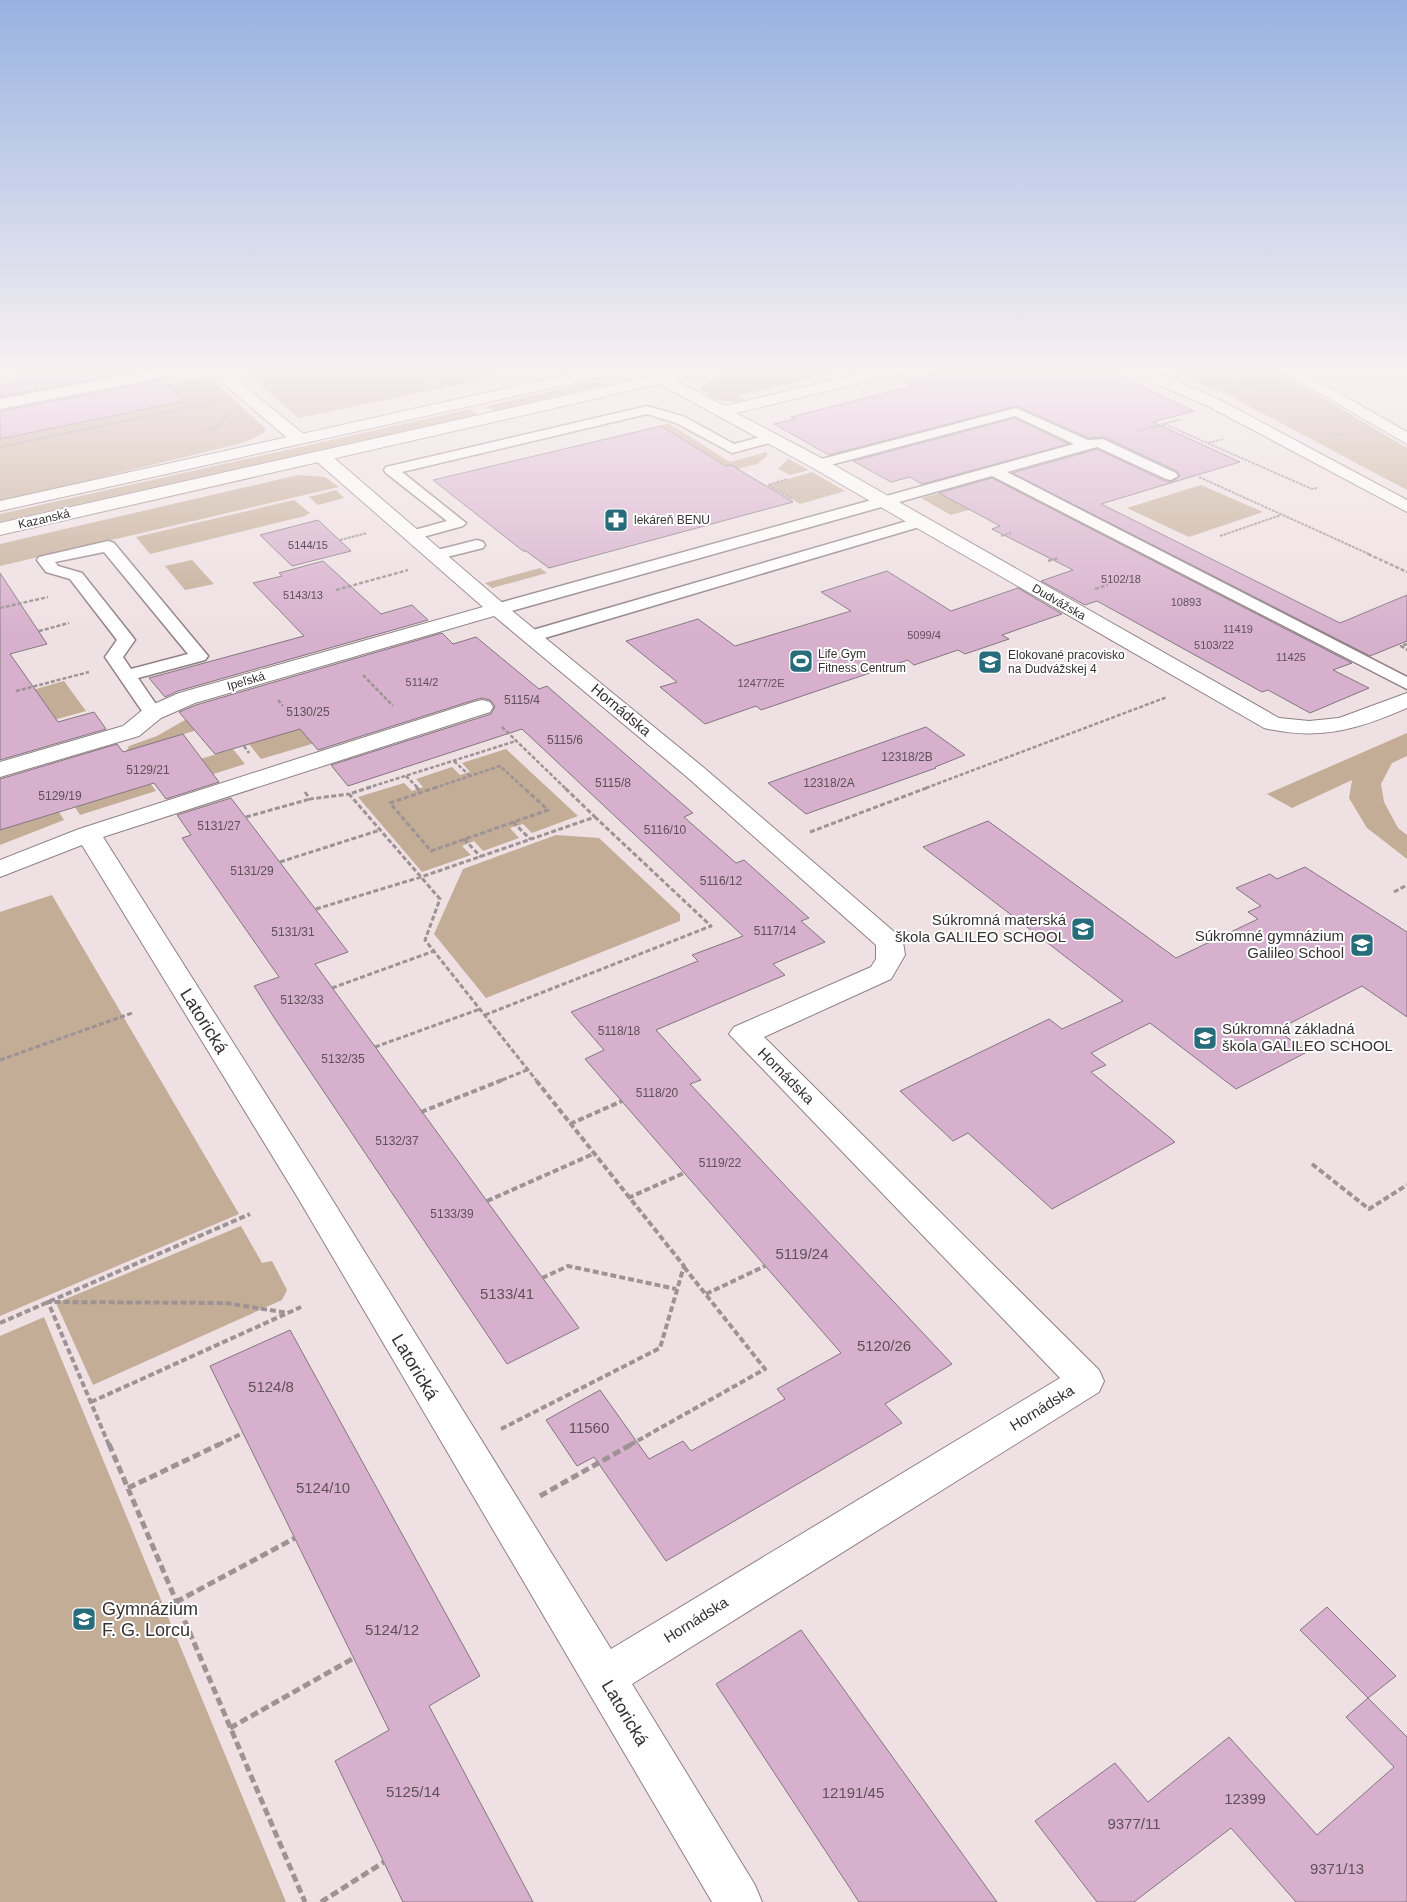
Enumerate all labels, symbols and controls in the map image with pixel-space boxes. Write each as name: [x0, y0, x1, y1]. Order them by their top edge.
street label: Kazanská: [17, 506, 72, 532]
pharmacy icon: lekáreň BENU: [603, 507, 629, 533]
place label: lekáreň BENU: [634, 513, 710, 527]
house number: 5144/15: [288, 539, 328, 551]
house number: 5102/18: [1101, 573, 1141, 585]
street label: Dudvážska: [1030, 581, 1088, 623]
house number: 5143/13: [283, 589, 323, 601]
house number: 10893: [1171, 596, 1201, 608]
house number: 11419: [1223, 623, 1253, 635]
house number: 5099/4: [907, 629, 941, 641]
house number: 5103/22: [1194, 639, 1234, 651]
place label: Life Gym Fitness Centrum: [818, 647, 906, 675]
sports icon: Life Gym Fitness Centrum: [788, 648, 814, 674]
place label: Elokované pracovisko na Dudvážskej 4: [1008, 648, 1125, 676]
school or university icon: Elokované pracovisko na Dudvážskej 4: [977, 649, 1003, 675]
house number: 11425: [1276, 651, 1306, 663]
street label: Ipeľská: [225, 669, 267, 693]
house number: 5114/2: [406, 676, 438, 688]
house number: 12477/2E: [737, 677, 785, 689]
street label: Hornádska: [588, 680, 655, 740]
house number: 5115/4: [504, 693, 540, 707]
house number: 5130/25: [286, 705, 330, 719]
house number: 5115/6: [547, 733, 583, 747]
house number: 12318/2B: [881, 750, 933, 764]
house number: 5129/21: [126, 763, 170, 777]
house number: 5115/8: [595, 776, 631, 790]
house number: 12318/2A: [803, 776, 855, 790]
house number: 5129/19: [38, 789, 82, 803]
house number: 5131/27: [197, 819, 241, 833]
house number: 5116/10: [644, 823, 687, 837]
house number: 5131/29: [230, 864, 274, 878]
house number: 5116/12: [700, 874, 743, 888]
place label: Súkromná materská škola GALILEO SCHOOL: [895, 911, 1067, 945]
school or university icon: Súkromná materská škola GALILEO SCHOOL: [1070, 916, 1096, 942]
house number: 5117/14: [754, 924, 797, 938]
house number: 5131/31: [271, 925, 315, 939]
place label: Súkromné gymnázium Galileo School: [1195, 927, 1344, 961]
school or university icon: Súkromné gymnázium Galileo School: [1349, 932, 1375, 958]
street label: Latorická: [176, 985, 232, 1058]
house number: 5132/33: [280, 993, 324, 1007]
place label: Súkromná základná škola GALILEO SCHOOL: [1222, 1020, 1393, 1054]
house number: 5118/18: [598, 1024, 641, 1038]
school or university icon: Súkromná základná škola GALILEO SCHOOL: [1192, 1025, 1218, 1051]
street label: Hornádska: [755, 1044, 818, 1108]
house number: 5132/35: [321, 1052, 365, 1066]
house number: 5118/20: [636, 1086, 679, 1100]
house number: 5132/37: [375, 1134, 419, 1148]
house number: 5119/22: [699, 1156, 742, 1170]
house number: 5133/39: [430, 1207, 474, 1221]
house number: 5119/24: [775, 1245, 829, 1262]
house number: 5133/41: [480, 1285, 534, 1302]
street label: Latorická: [388, 1331, 443, 1404]
house number: 5120/26: [857, 1337, 911, 1354]
house number: 5124/8: [248, 1378, 294, 1395]
street label: Hornádska: [1006, 1381, 1078, 1434]
house number: 11560: [569, 1419, 609, 1436]
house number: 5124/10: [296, 1479, 350, 1496]
street label: Hornádska: [660, 1593, 732, 1646]
place label: Gymnázium F. G. Lorcu: [102, 1599, 198, 1640]
school or university icon: Gymnázium F. G. Lorcu: [71, 1606, 97, 1632]
house number: 5124/12: [365, 1621, 419, 1638]
street label: Latorická: [598, 1677, 653, 1750]
house number: 5125/14: [386, 1783, 440, 1800]
house number: 12191/45: [822, 1784, 884, 1801]
house number: 12399: [1224, 1790, 1266, 1807]
house number: 9377/11: [1107, 1815, 1161, 1832]
house number: 9371/13: [1310, 1860, 1364, 1877]

